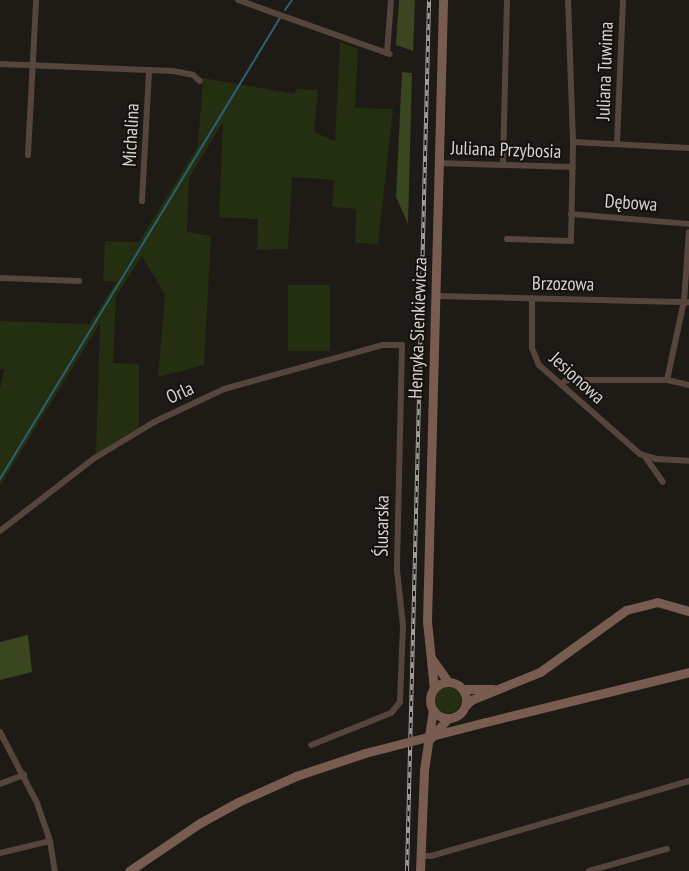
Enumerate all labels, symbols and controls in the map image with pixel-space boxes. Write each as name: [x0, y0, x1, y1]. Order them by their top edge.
street label: Juliana Tuwima: [592, 21, 618, 121]
street label: Michalina: [118, 103, 144, 167]
street label: Juliana Przybosia: [450, 137, 562, 163]
street label: Dębowa: [604, 190, 658, 216]
street label: Henryka Sienkiewicza: [404, 257, 432, 399]
street label: Brzozowa: [532, 272, 594, 296]
street label: Jesionowa: [545, 347, 609, 409]
street label: Orla: [163, 377, 197, 409]
street label: Ślusarska: [370, 495, 394, 557]

